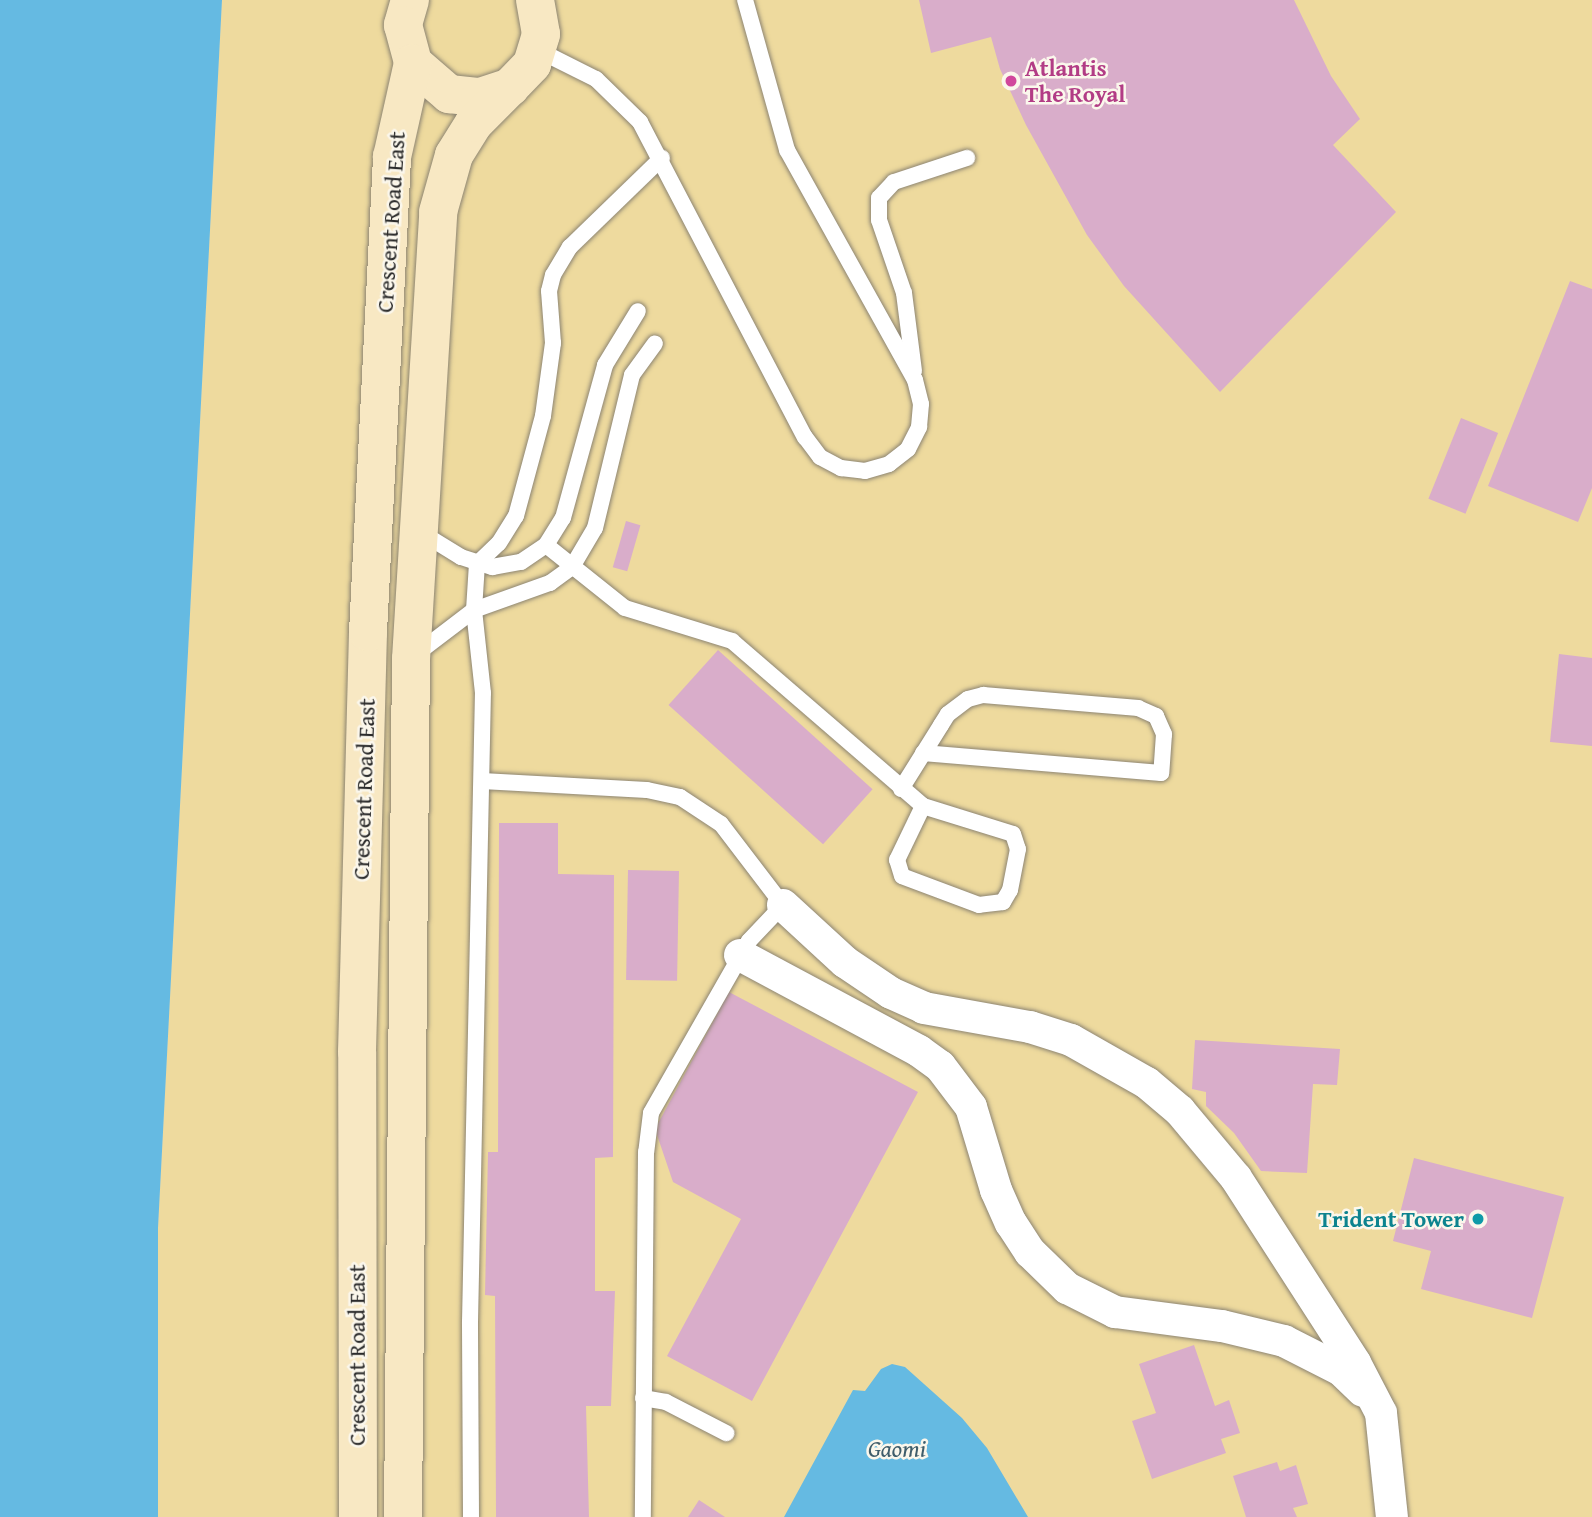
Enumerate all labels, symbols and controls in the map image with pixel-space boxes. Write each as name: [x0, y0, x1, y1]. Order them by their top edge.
place label: Atlantis The Royal: [1025, 54, 1125, 108]
marker: Atlantis The Royal: [1003, 73, 1019, 89]
street label: Crescent Road East: [371, 130, 411, 314]
street label: Crescent Road East: [347, 698, 381, 880]
place label: Trident Tower: [1318, 1205, 1464, 1233]
marker: Trident Tower: [1470, 1211, 1486, 1227]
street label: Crescent Road East: [343, 1264, 371, 1446]
water label: Gaomi: [868, 1435, 926, 1463]

